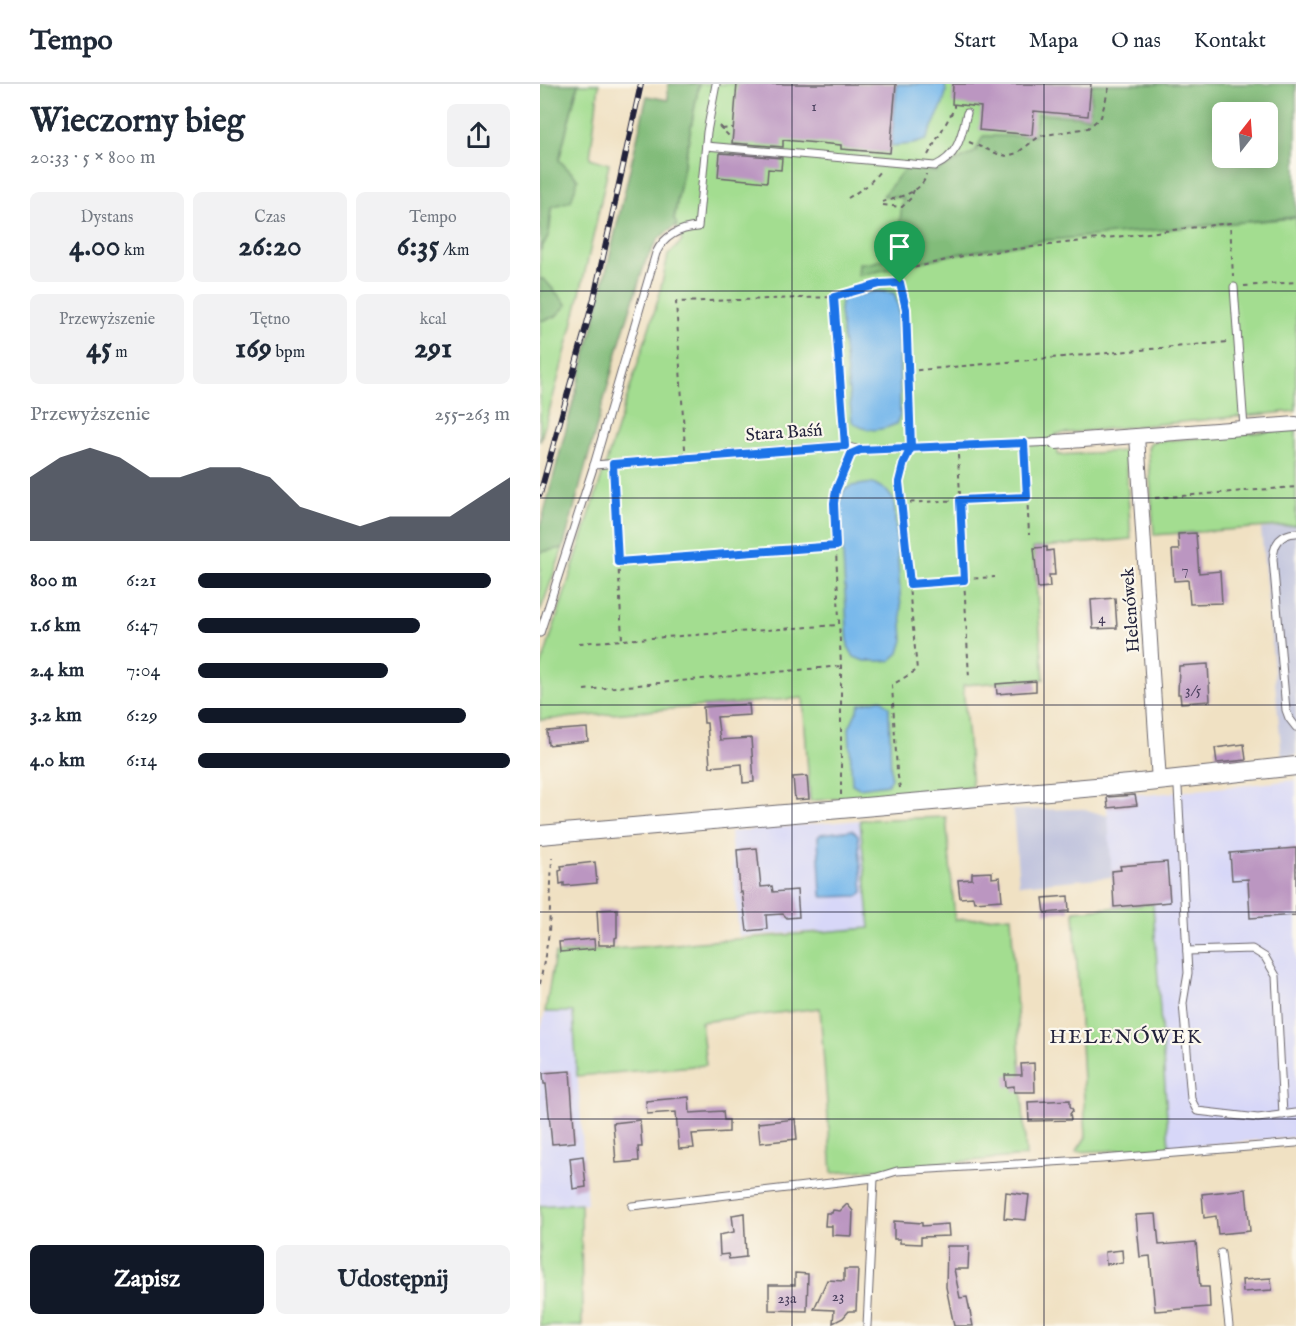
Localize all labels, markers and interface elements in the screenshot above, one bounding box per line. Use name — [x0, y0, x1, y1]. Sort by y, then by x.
text: Tempo — [30, 24, 113, 59]
text: Start — [954, 28, 996, 55]
text: Mapa — [1029, 28, 1078, 55]
text: O nas — [1111, 28, 1161, 55]
text: Kontakt — [1194, 28, 1266, 55]
house number: 1 — [811, 97, 817, 116]
text: Wieczorny bieg — [30, 101, 245, 143]
north arrow — [1212, 102, 1278, 168]
map controls — [1212, 102, 1278, 168]
button: share — [447, 104, 510, 167]
text: 20:33 · 5 × 800 m — [30, 145, 155, 170]
text: Dystans — [81, 208, 133, 228]
text: Czas — [254, 208, 286, 228]
text: Tempo — [409, 208, 457, 228]
pin — [874, 221, 925, 283]
text: 4.00 — [69, 228, 120, 266]
text: 26:20 — [238, 228, 302, 266]
text: 6:35 — [397, 228, 439, 266]
icon: arrive — [883, 230, 916, 263]
text: km — [120, 241, 145, 261]
text: /km — [439, 241, 469, 261]
text: Przewyższenie — [59, 310, 155, 330]
text: Tętno — [250, 310, 290, 330]
text: kcal — [420, 310, 446, 330]
text: 45 — [86, 330, 112, 368]
text: 169 — [235, 330, 272, 368]
text: 291 — [414, 330, 452, 368]
text: m — [112, 343, 128, 363]
text: bpm — [272, 343, 305, 363]
text: Przewyższenie — [30, 402, 150, 427]
text: 255–263 m — [434, 402, 510, 427]
street label: Stara Baśń — [745, 419, 824, 448]
house number: 7 — [1181, 560, 1189, 579]
street label: Helenówek — [1117, 566, 1146, 653]
text: 800 m — [30, 568, 77, 593]
text: 6:21 — [126, 568, 157, 593]
house number: 4 — [1098, 609, 1106, 628]
text: 1.6 km — [30, 613, 81, 638]
text: 6:47 — [126, 613, 158, 638]
text: 2.4 km — [30, 658, 84, 683]
text: 7:04 — [126, 658, 160, 683]
house number: 3/5 — [1185, 681, 1202, 700]
text: 3.2 km — [30, 703, 82, 728]
text: 6:29 — [126, 703, 158, 728]
text: 4.0 km — [30, 748, 85, 773]
text: 6:14 — [126, 748, 157, 773]
district label: HELENÓWEK — [1049, 1025, 1203, 1050]
button: Zapisz — [30, 1245, 264, 1314]
button: Udostępnij — [276, 1245, 510, 1314]
house number: 23 — [832, 1287, 844, 1306]
house number: 23a — [777, 1289, 797, 1308]

